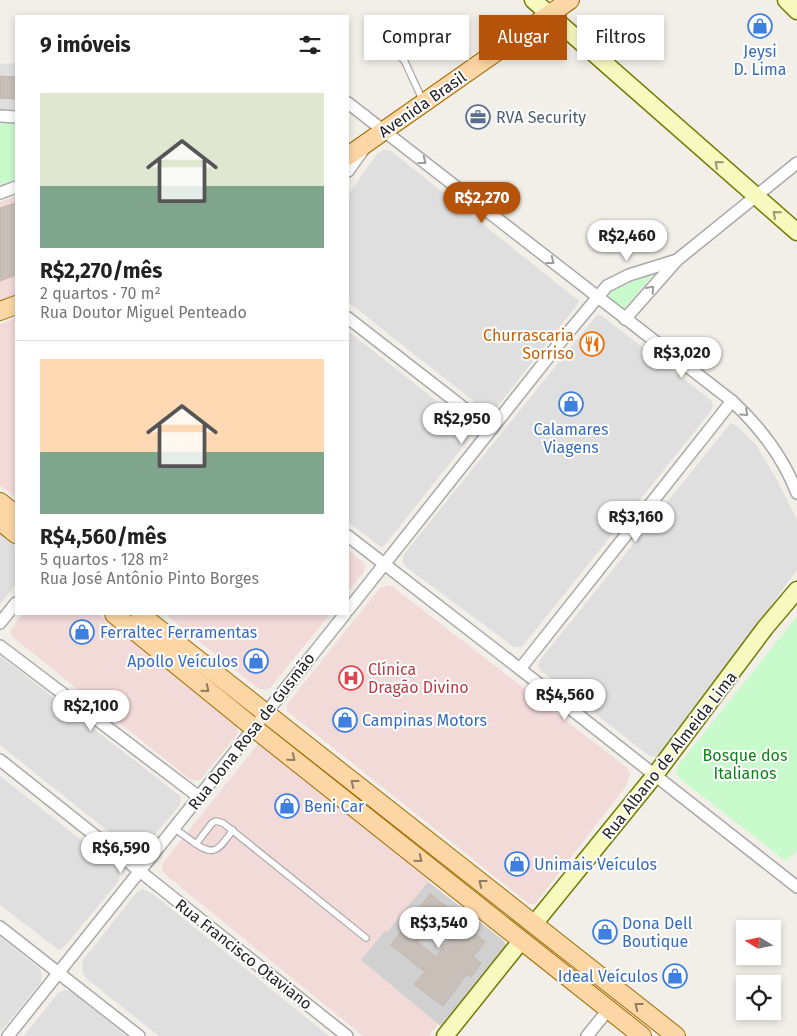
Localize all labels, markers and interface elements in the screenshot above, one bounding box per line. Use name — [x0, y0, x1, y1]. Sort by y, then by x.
shop icon: Jeysi D. Lima — [747, 13, 773, 39]
chip: Comprar — [364, 15, 469, 60]
chip: Alugar — [479, 15, 567, 60]
chip: Filtros — [577, 15, 664, 60]
icon: filters — [296, 31, 324, 59]
text: 9 imóveis — [40, 32, 131, 58]
place label: Jeysi D. Lima — [734, 42, 786, 79]
street label: Avenida Brasil — [375, 67, 470, 142]
office icon: RVA Security — [465, 104, 491, 130]
place label: RVA Security — [496, 108, 586, 127]
icon: home — [137, 126, 227, 216]
one-way arrow — [417, 156, 426, 165]
one-way arrow — [715, 160, 724, 169]
pin: R$2,270 — [436, 182, 528, 224]
text: R$2,270 — [454, 188, 510, 207]
one-way arrow — [773, 211, 782, 220]
pin: R$2,460 — [581, 220, 673, 262]
text: R$2,460 — [598, 226, 656, 245]
one-way arrow — [545, 255, 555, 264]
text: R$2,270/mês — [40, 258, 162, 284]
text: 2 quartos · 70 m² — [40, 284, 161, 303]
one-way arrow — [645, 286, 654, 295]
text: Rua Doutor Miguel Penteado — [40, 303, 247, 322]
place label: Churrascaria Sorriso — [483, 326, 574, 363]
restaurant icon: Churrascaria Sorriso — [579, 331, 605, 357]
pin: R$3,020 — [636, 336, 728, 379]
text: R$3,020 — [653, 343, 711, 362]
icon: home — [137, 391, 227, 481]
shop icon: Calamares Viagens — [558, 391, 584, 417]
pin: R$2,950 — [416, 402, 508, 445]
one-way arrow — [740, 408, 749, 417]
text: R$2,950 — [433, 409, 491, 428]
place label: Calamares Viagens — [534, 420, 608, 457]
pin: R$3,160 — [590, 500, 682, 543]
text: R$3,160 — [609, 507, 663, 526]
text: R$4,560/mês — [40, 524, 167, 550]
text: 5 quartos · 128 m² — [40, 550, 169, 569]
text: Rua José Antônio Pinto Borges — [40, 569, 259, 588]
shop icon: Ferraltec Ferramentas — [69, 619, 95, 645]
place label: Ferraltec Ferramentas — [100, 623, 257, 642]
shop icon: Apollo Veículos — [243, 648, 269, 674]
street label: Rua Dona Rosa de Gusmão — [184, 649, 319, 814]
place label: Apollo Veículos — [127, 652, 238, 671]
place label: Clínica Dragão Divino — [368, 660, 469, 697]
hospital icon: Clínica Dragão Divino — [338, 665, 364, 691]
street label: Rua Albano de Almeida Lima — [598, 668, 741, 843]
pin: R$4,560 — [519, 678, 611, 721]
one-way arrow — [200, 683, 209, 691]
text: R$4,560 — [536, 685, 594, 704]
pin: R$2,100 — [45, 690, 137, 732]
text: R$2,100 — [63, 696, 119, 715]
shop icon: Campinas Motors — [332, 707, 358, 733]
place label: Campinas Motors — [362, 711, 487, 730]
park label: Bosque dos Italianos — [703, 746, 787, 783]
one-way arrow — [286, 753, 295, 762]
one-way arrow — [351, 780, 360, 788]
shop icon: Beni Car — [274, 793, 300, 819]
place label: Beni Car — [304, 797, 365, 816]
pin: R$6,590 — [75, 832, 167, 874]
text: R$6,590 — [92, 838, 150, 857]
shop icon: Unimais Veículos — [504, 851, 530, 877]
one-way arrow — [413, 854, 422, 862]
place label: Unimais Veículos — [534, 855, 657, 874]
one-way arrow — [478, 880, 488, 889]
street label: Rua Francisco Otaviano — [171, 895, 316, 1014]
pin: R$3,540 — [393, 906, 485, 949]
text: R$3,540 — [410, 913, 468, 932]
place label: Dona Dell Boutique — [622, 914, 693, 951]
shop icon: Dona Dell Boutique — [592, 919, 618, 945]
north arrow — [736, 920, 781, 965]
map controls — [736, 920, 781, 1020]
shop icon: Ideal Veículos — [662, 963, 688, 989]
place label: Ideal Veículos — [558, 967, 658, 986]
button: locate — [736, 975, 781, 1020]
one-way arrow — [634, 1002, 643, 1011]

